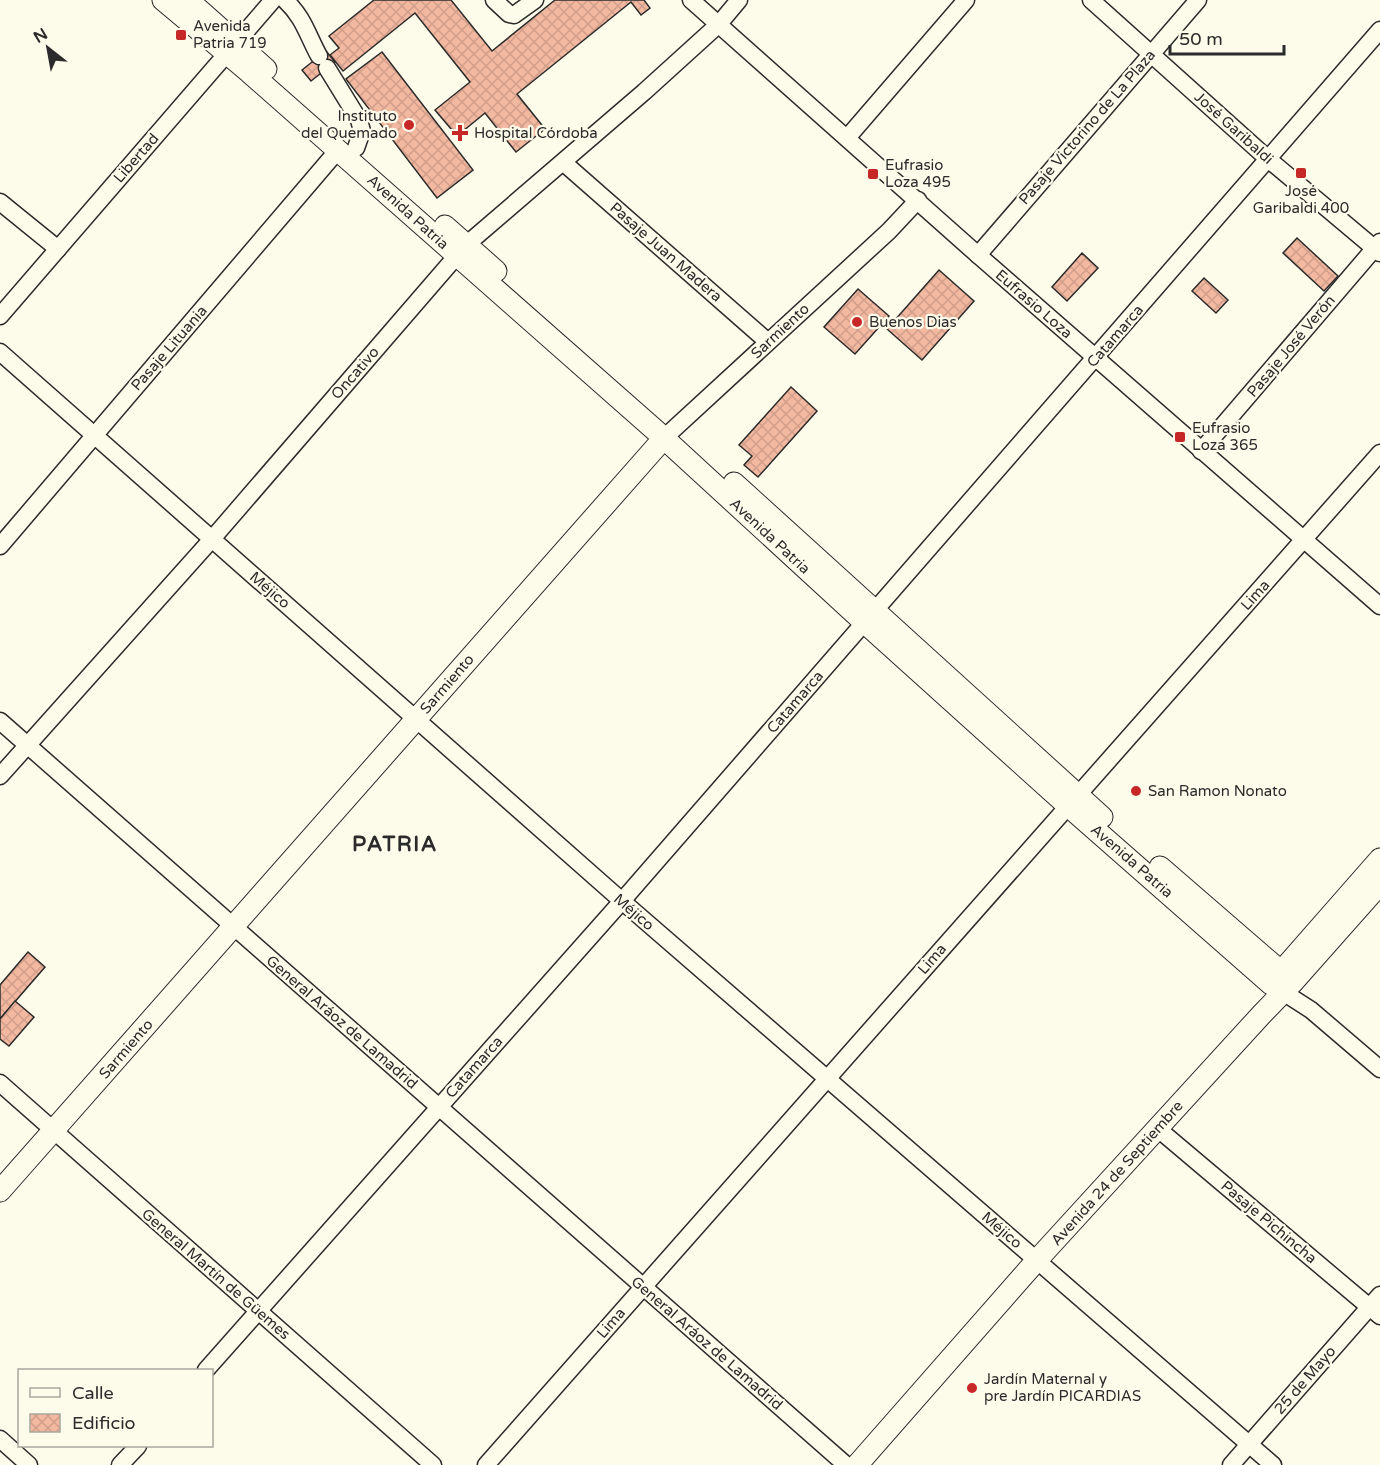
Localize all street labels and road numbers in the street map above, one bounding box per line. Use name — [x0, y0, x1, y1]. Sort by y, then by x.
street label: Pasaje Victorino de La Plaza — [1015, 46, 1159, 208]
street label: José Garibaldi — [1191, 88, 1277, 168]
street label: Libertad — [110, 130, 162, 186]
street label: Avenida Patria — [364, 171, 452, 253]
street label: Pasaje Juan Madera — [606, 198, 726, 306]
street label: Eufrasio Loza — [992, 266, 1076, 342]
street label: Pasaje José Verón — [1243, 291, 1339, 401]
street label: Sarmiento — [747, 299, 813, 363]
street label: Catamarca — [1083, 301, 1147, 371]
street label: Pasaje Lituania — [127, 302, 211, 394]
street label: Oncativo — [327, 343, 383, 403]
street label: Avenida Patria — [726, 494, 814, 578]
street label: Méjico — [246, 568, 294, 612]
street label: Lima — [1237, 576, 1273, 614]
street label: Sarmiento — [416, 651, 478, 717]
street label: Catamarca — [763, 667, 827, 737]
street label: Avenida Patria — [1087, 820, 1177, 902]
street label: Méjico — [610, 890, 658, 934]
street label: Lima — [914, 940, 950, 978]
street label: General Aráoz de Lamadrid — [263, 951, 421, 1093]
street label: Sarmiento — [95, 1016, 157, 1082]
street label: Catamarca — [442, 1032, 506, 1102]
street label: Avenida 24 de Septiembre — [1047, 1097, 1187, 1249]
street label: Pasaje Pichincha — [1218, 1177, 1320, 1267]
street label: General Martín de Güemes — [138, 1205, 294, 1343]
street label: Méjico — [978, 1208, 1026, 1252]
street label: General Aráoz de Lamadrid — [628, 1272, 786, 1414]
street label: Lima — [593, 1304, 629, 1342]
street label: 25 de Mayo — [1271, 1342, 1339, 1418]

